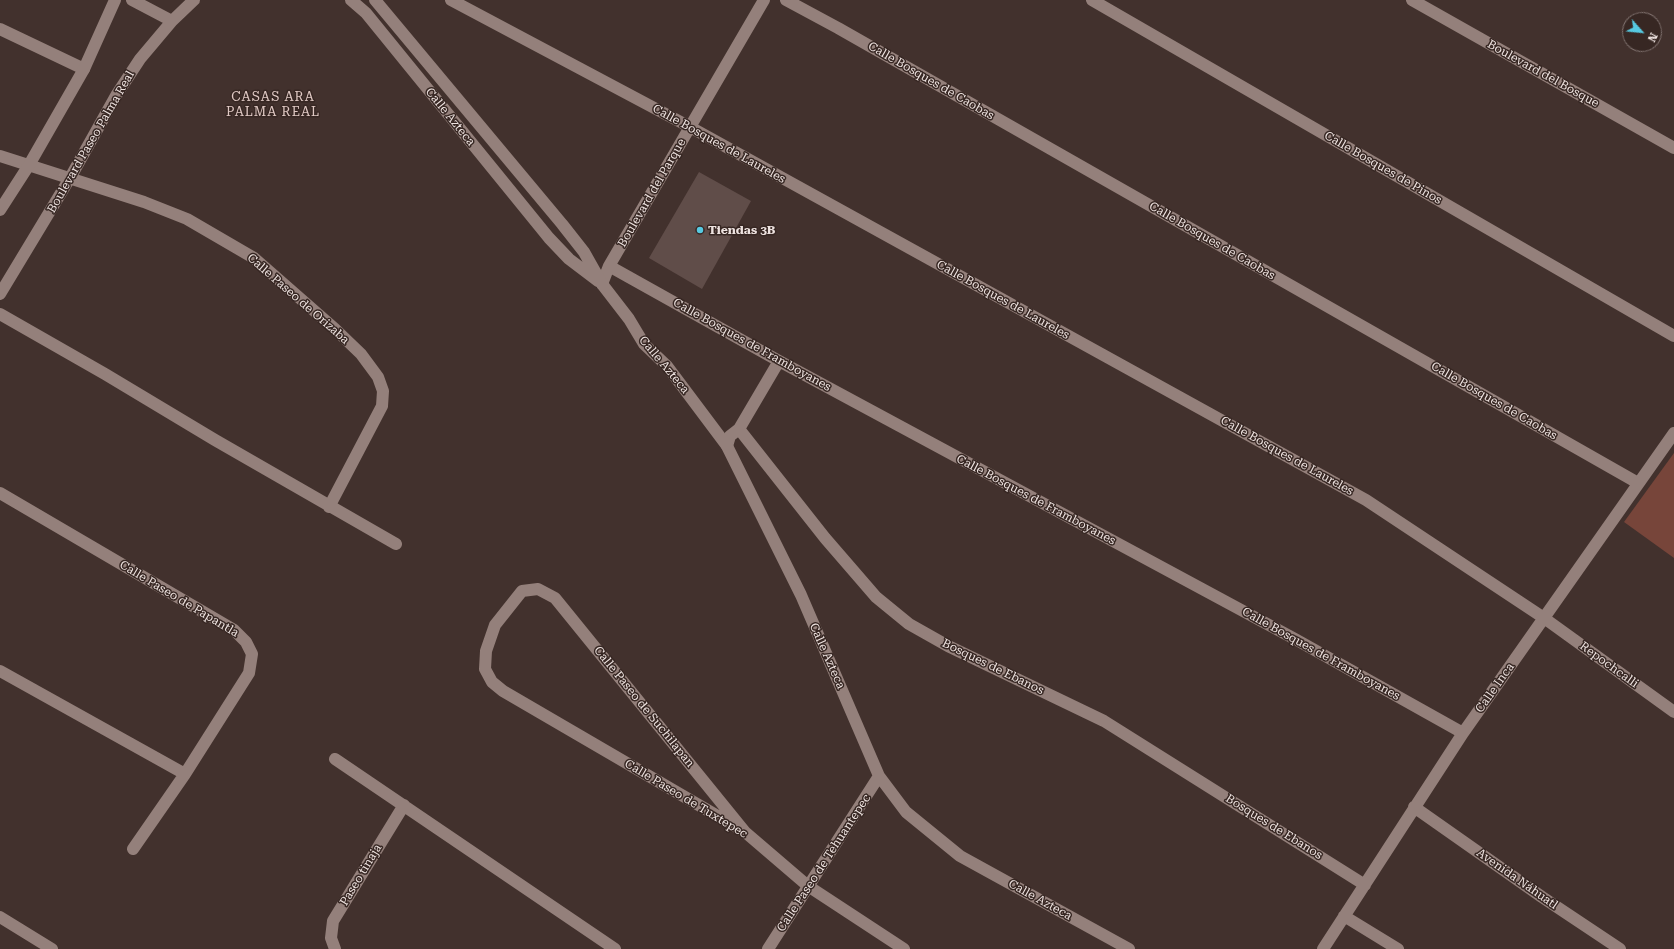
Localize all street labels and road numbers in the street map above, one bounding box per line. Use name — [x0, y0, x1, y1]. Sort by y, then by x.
street label: Boulevard del Bosque — [1485, 37, 1601, 111]
street label: Calle Bosques de Caobas — [865, 39, 997, 123]
street label: Boulevard Paseo Palma Real — [44, 68, 138, 216]
street label: Calle Azteca — [422, 85, 478, 149]
street label: Calle Bosques de Laureles — [650, 101, 788, 187]
street label: Calle Bosques de Pinos — [1322, 128, 1444, 208]
street label: Boulevard del Parque — [615, 136, 689, 250]
street label: Calle Bosques de Caobas — [1146, 199, 1278, 283]
street label: Calle Paseo de Orizaba — [244, 251, 352, 347]
street label: Calle Bosques de Laureles — [934, 257, 1072, 343]
street label: Calle Bosques de Framboyanes — [670, 295, 834, 395]
street label: Calle Azteca — [636, 333, 692, 397]
street label: Calle Bosques de Caobas — [1428, 359, 1560, 443]
street label: Calle Bosques de Laureles — [1218, 413, 1356, 499]
street label: Calle Bosques de Framboyanes — [954, 452, 1118, 548]
street label: Calle Paseo de Papantla — [117, 558, 241, 640]
street label: Calle Bosques de Framboyanes — [1239, 604, 1403, 704]
street label: Calle Azteca — [806, 621, 848, 691]
street label: Bosques de Ebanos — [940, 636, 1046, 698]
street label: Repochcalli — [1577, 639, 1641, 691]
street label: Calle Paseo de Suchilapan — [591, 644, 697, 770]
street label: Calle Inca — [1473, 660, 1517, 716]
street label: Calle Paseo de Tuxtepec — [622, 757, 750, 841]
street label: Calle Paseo de Tehuantepec — [774, 791, 874, 935]
street label: Bosques de Ebanos — [1223, 791, 1325, 863]
street label: Paseo tinaja — [337, 842, 385, 908]
street label: Avenida Náhuatl — [1474, 846, 1560, 912]
street label: Calle Azteca — [1006, 877, 1074, 923]

